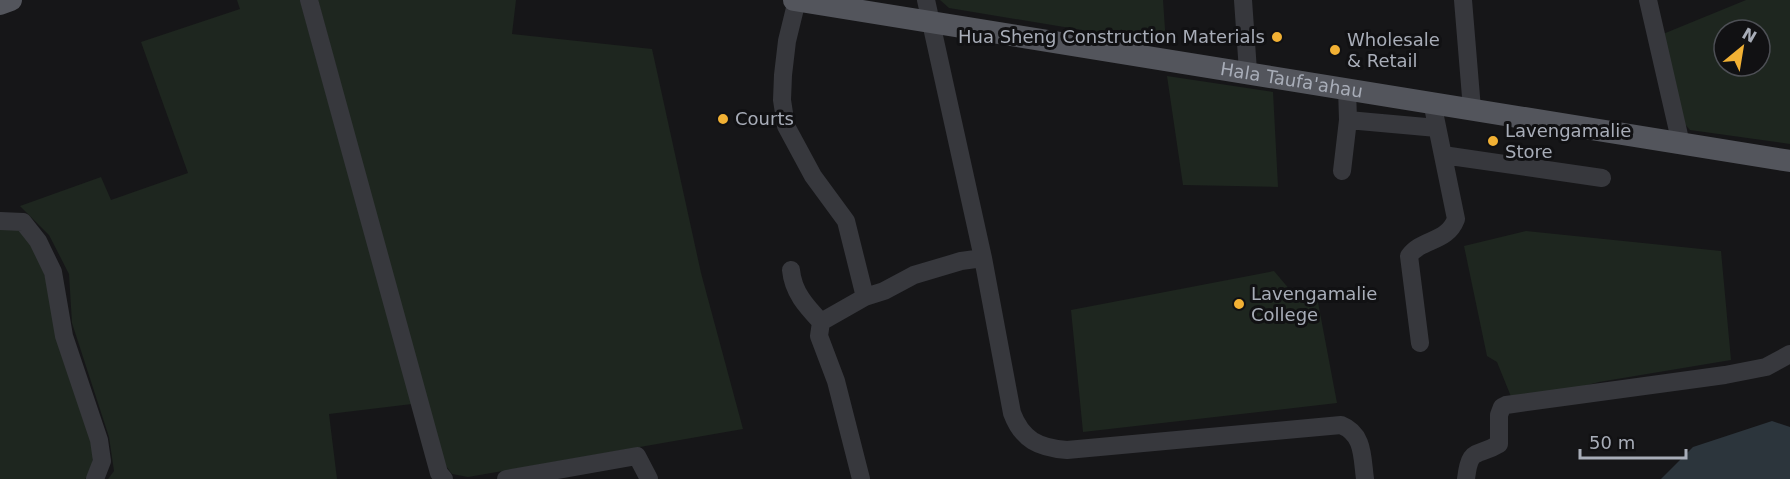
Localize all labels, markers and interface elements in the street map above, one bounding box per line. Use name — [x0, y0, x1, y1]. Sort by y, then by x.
north arrow — [1712, 18, 1772, 78]
text: N — [1739, 24, 1760, 47]
place label: Hua Sheng Construction Materials — [958, 26, 1265, 47]
place label: Wholesale & Retail — [1347, 29, 1440, 71]
marker: Hua Sheng Construction Materials — [1270, 30, 1284, 44]
marker: Wholesale & Retail — [1328, 43, 1342, 57]
street label: Hala Taufa'ahau — [1219, 58, 1364, 102]
place label: Courts — [735, 108, 794, 129]
marker: Courts — [716, 112, 730, 126]
place label: Lavengamalie Store — [1505, 120, 1631, 162]
marker: Lavengamalie Store — [1486, 134, 1500, 148]
place label: Lavengamalie College — [1251, 283, 1377, 325]
marker: Lavengamalie College — [1232, 297, 1246, 311]
scale bar — [1580, 422, 1686, 460]
text: 50 m — [1589, 432, 1635, 453]

